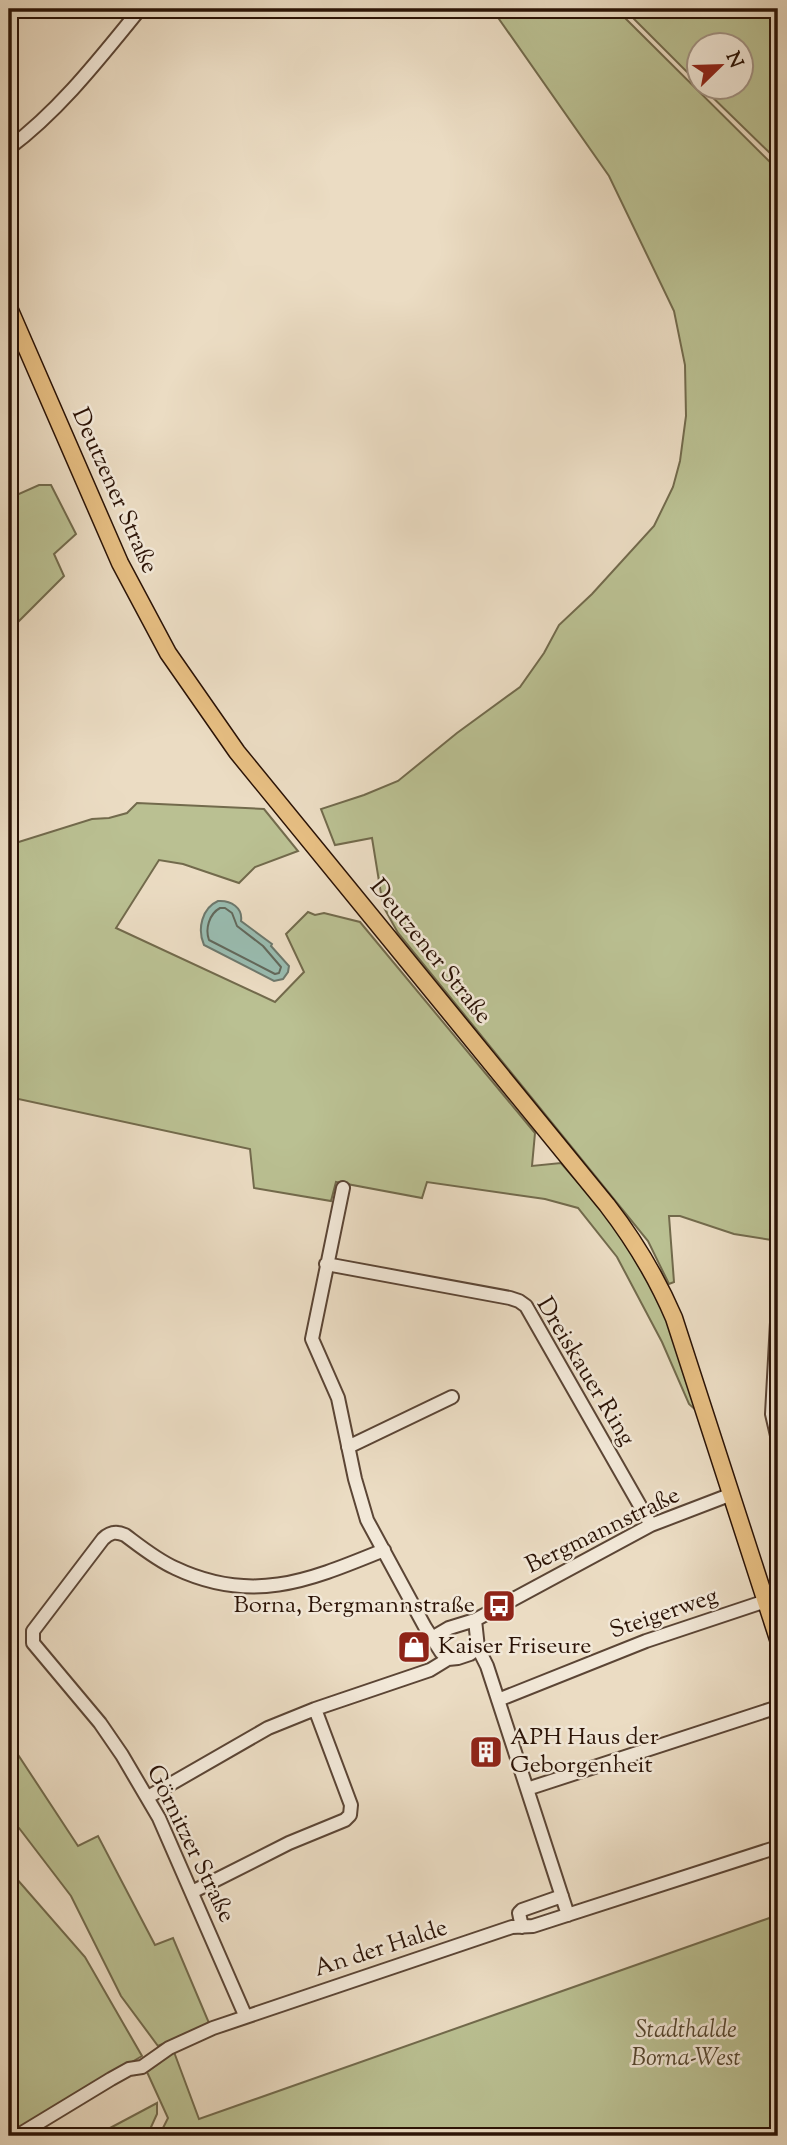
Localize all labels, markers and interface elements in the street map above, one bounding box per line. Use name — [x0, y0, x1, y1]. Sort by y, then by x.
north arrow — [686, 32, 756, 102]
text: N — [718, 48, 749, 73]
street label: Deutzener Straße — [62, 403, 166, 579]
street label: Deutzener Straße — [361, 872, 499, 1032]
street label: Dreiskauer Ring — [527, 1291, 643, 1453]
street label: Bergmannstraße — [520, 1479, 686, 1583]
street label: Steigerweg — [605, 1580, 723, 1648]
bus stop icon: Borna, Bergmannstraße — [480, 1587, 518, 1625]
place label: Borna, Bergmannstraße — [234, 1589, 475, 1623]
shop icon: Kaiser Friseure — [395, 1628, 433, 1666]
place label: Kaiser Friseure — [438, 1630, 591, 1664]
place label: APH Haus der Geborgenheit — [510, 1721, 659, 1783]
building icon: APH Haus der Geborgenheit — [467, 1733, 505, 1771]
street label: Görnitzer Straße — [137, 1759, 243, 1929]
street label: An der Halde — [310, 1911, 452, 1987]
park label: Stadthalde Borna-West — [631, 2014, 741, 2076]

